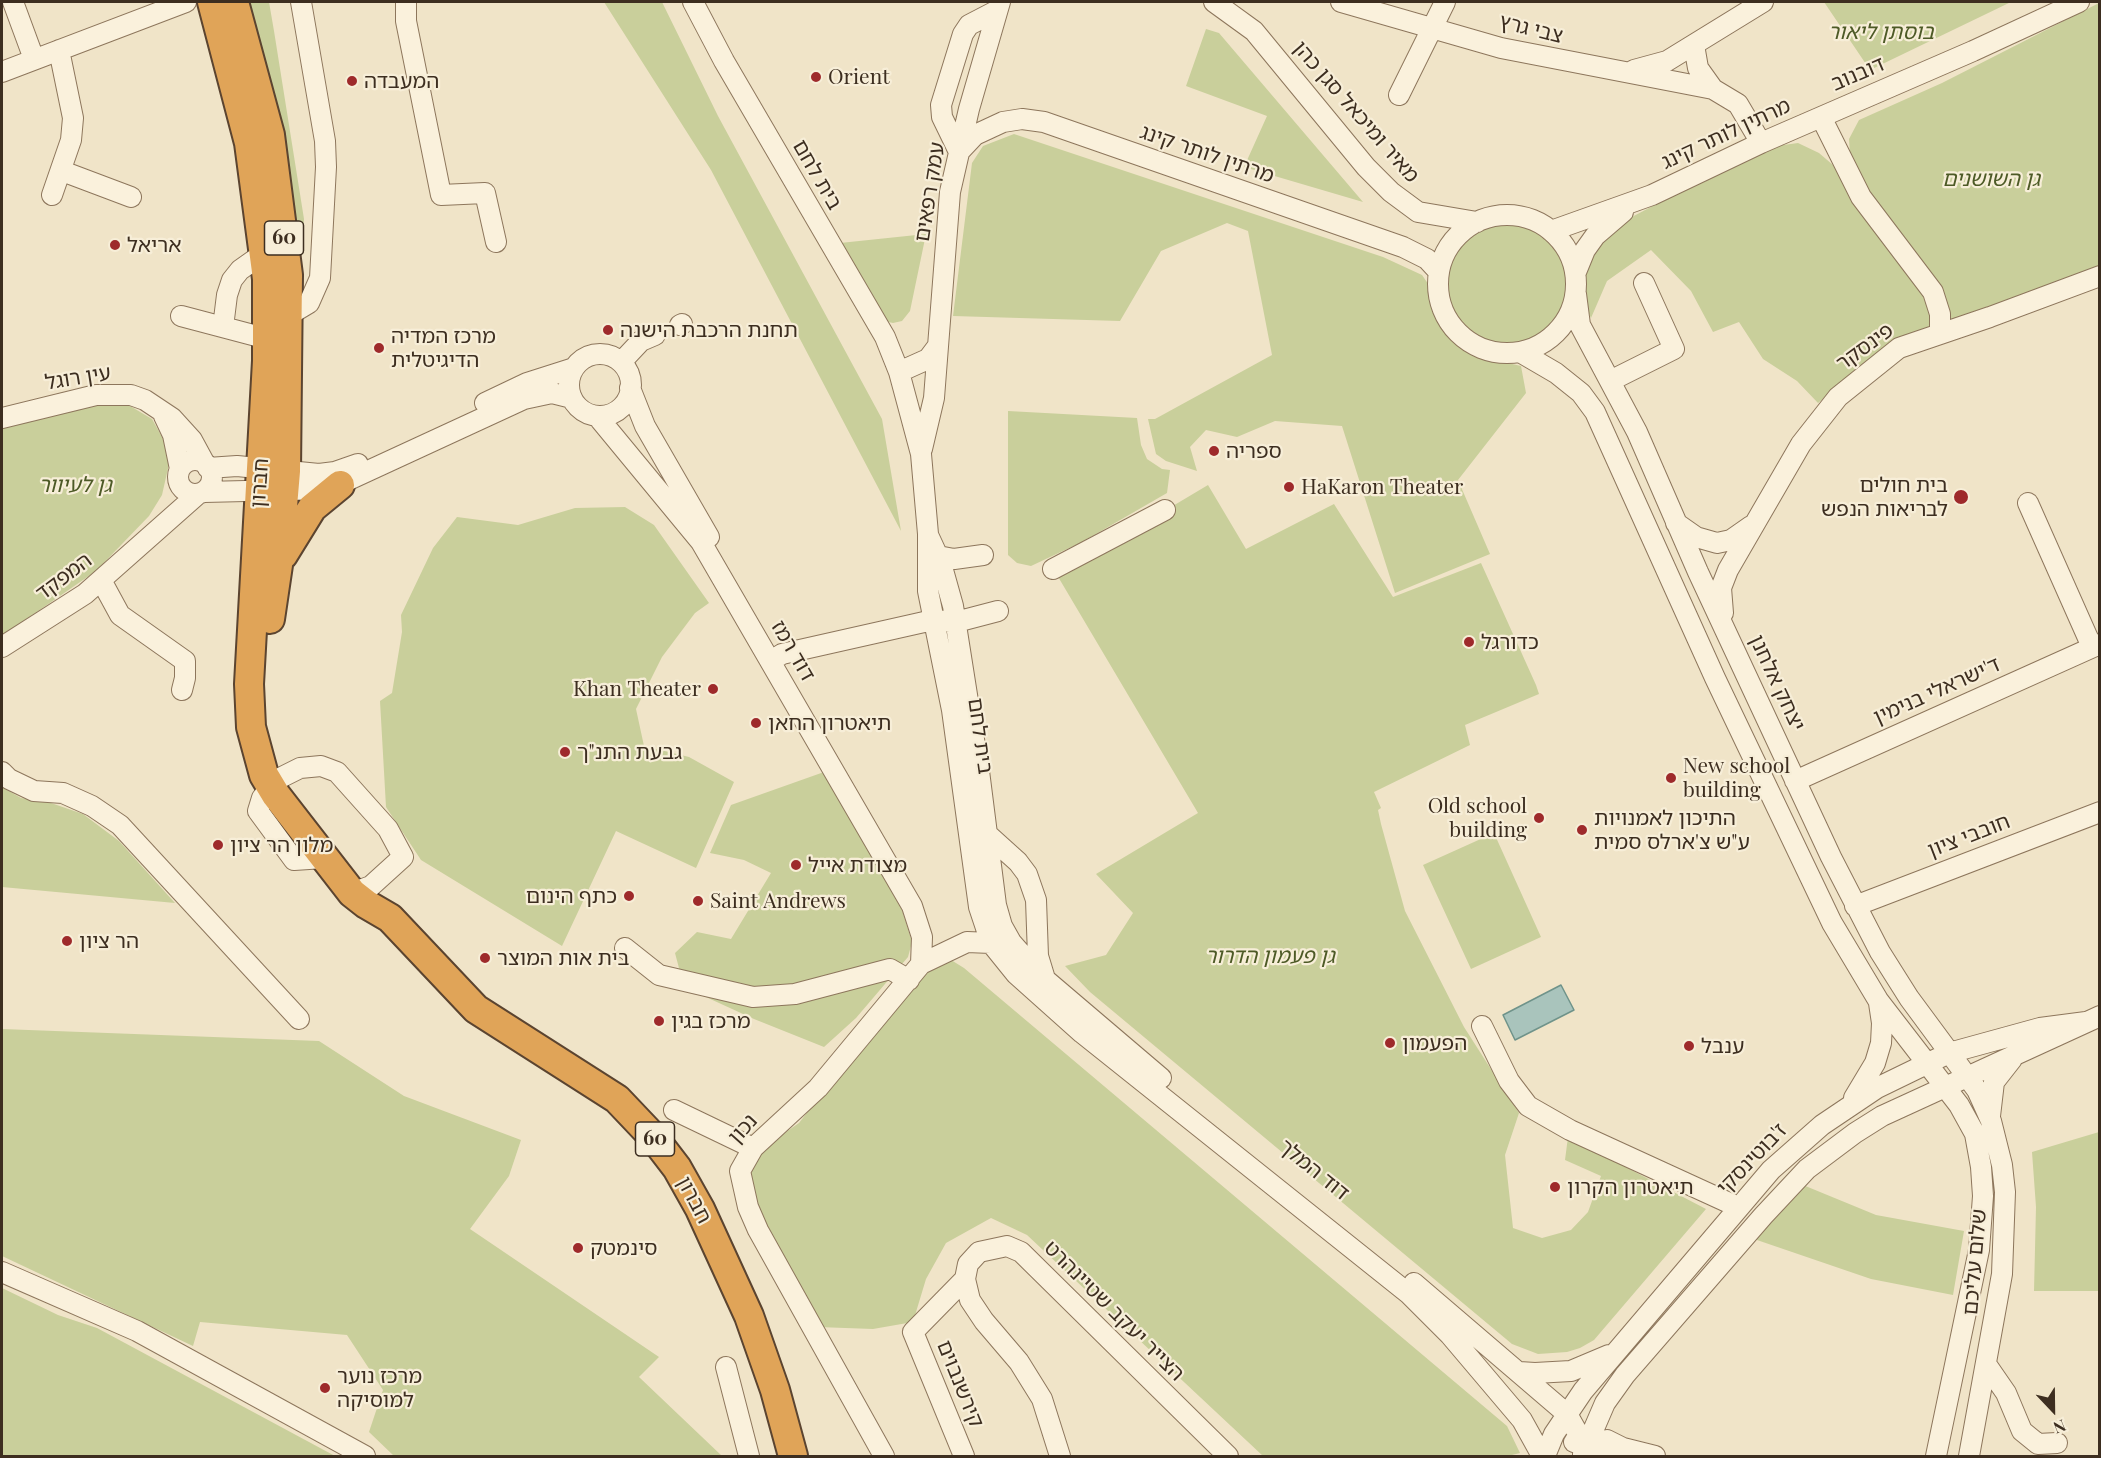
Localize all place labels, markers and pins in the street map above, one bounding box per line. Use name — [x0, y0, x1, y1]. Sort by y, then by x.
place label: Orient — [828, 64, 890, 90]
place label: המעבדה — [364, 68, 439, 94]
marker: Orient — [809, 70, 823, 84]
marker: המעבדה — [345, 74, 359, 88]
place label: אריאל — [127, 232, 182, 258]
marker: אריאל — [108, 238, 122, 252]
place label: תחנת הרכבת הישנה — [620, 317, 798, 343]
place label: מרכז המדיה הדיגיטלית — [391, 323, 496, 373]
marker: תחנת הרכבת הישנה — [601, 323, 615, 337]
marker: מרכז המדיה הדיגיטלית — [372, 341, 386, 355]
place label: ספריה — [1226, 438, 1282, 464]
marker: ספריה — [1207, 444, 1221, 458]
place label: בית חולים לבריאות הנפש — [1821, 472, 1948, 522]
place label: HaKaron Theater — [1301, 474, 1463, 500]
marker: HaKaron Theater — [1282, 480, 1296, 494]
marker: בית חולים לבריאות הנפש — [1952, 488, 1970, 506]
place label: כדורגל — [1481, 629, 1539, 655]
marker: כדורגל — [1462, 635, 1476, 649]
place label: Khan Theater — [573, 676, 701, 702]
marker: Khan Theater — [706, 682, 720, 696]
place label: תיאטרון החאן — [768, 710, 891, 736]
marker: תיאטרון החאן — [749, 716, 763, 730]
place label: גבעת התנ"ך — [577, 739, 682, 765]
marker: גבעת התנ"ך — [558, 745, 572, 759]
place label: New school building — [1683, 753, 1790, 803]
marker: New school building — [1664, 771, 1678, 785]
place label: Old school building — [1428, 793, 1527, 843]
place label: התיכון לאמנויות ע"ש צ'ארלס סמית — [1594, 805, 1750, 855]
marker: Old school building — [1532, 811, 1546, 825]
marker: התיכון לאמנויות ע"ש צ'ארלס סמית — [1575, 823, 1589, 837]
place label: מלון הר ציון — [230, 832, 333, 858]
marker: מלון הר ציון — [211, 838, 225, 852]
place label: מצודת אייל — [808, 852, 907, 878]
marker: מצודת אייל — [789, 858, 803, 872]
place label: כתף הינום — [526, 883, 617, 909]
place label: Saint Andrews — [710, 888, 846, 914]
marker: כתף הינום — [622, 889, 636, 903]
marker: Saint Andrews — [691, 894, 705, 908]
place label: הר ציון — [79, 928, 139, 954]
marker: הר ציון — [60, 934, 74, 948]
place label: בית אות המוצר — [497, 945, 630, 971]
marker: בית אות המוצר — [478, 951, 492, 965]
place label: מרכז בגין — [671, 1008, 751, 1034]
marker: מרכז בגין — [652, 1014, 666, 1028]
place label: הפעמון — [1402, 1030, 1467, 1056]
place label: ענבל — [1701, 1033, 1744, 1059]
marker: הפעמון — [1383, 1036, 1397, 1050]
marker: ענבל — [1682, 1039, 1696, 1053]
place label: תיאטרון הקרון — [1567, 1174, 1694, 1200]
marker: תיאטרון הקרון — [1548, 1180, 1562, 1194]
place label: סינמטק — [590, 1235, 658, 1261]
marker: סינמטק — [571, 1241, 585, 1255]
place label: מרכז נוער למוסיקה — [337, 1363, 422, 1413]
marker: מרכז נוער למוסיקה — [318, 1381, 332, 1395]

